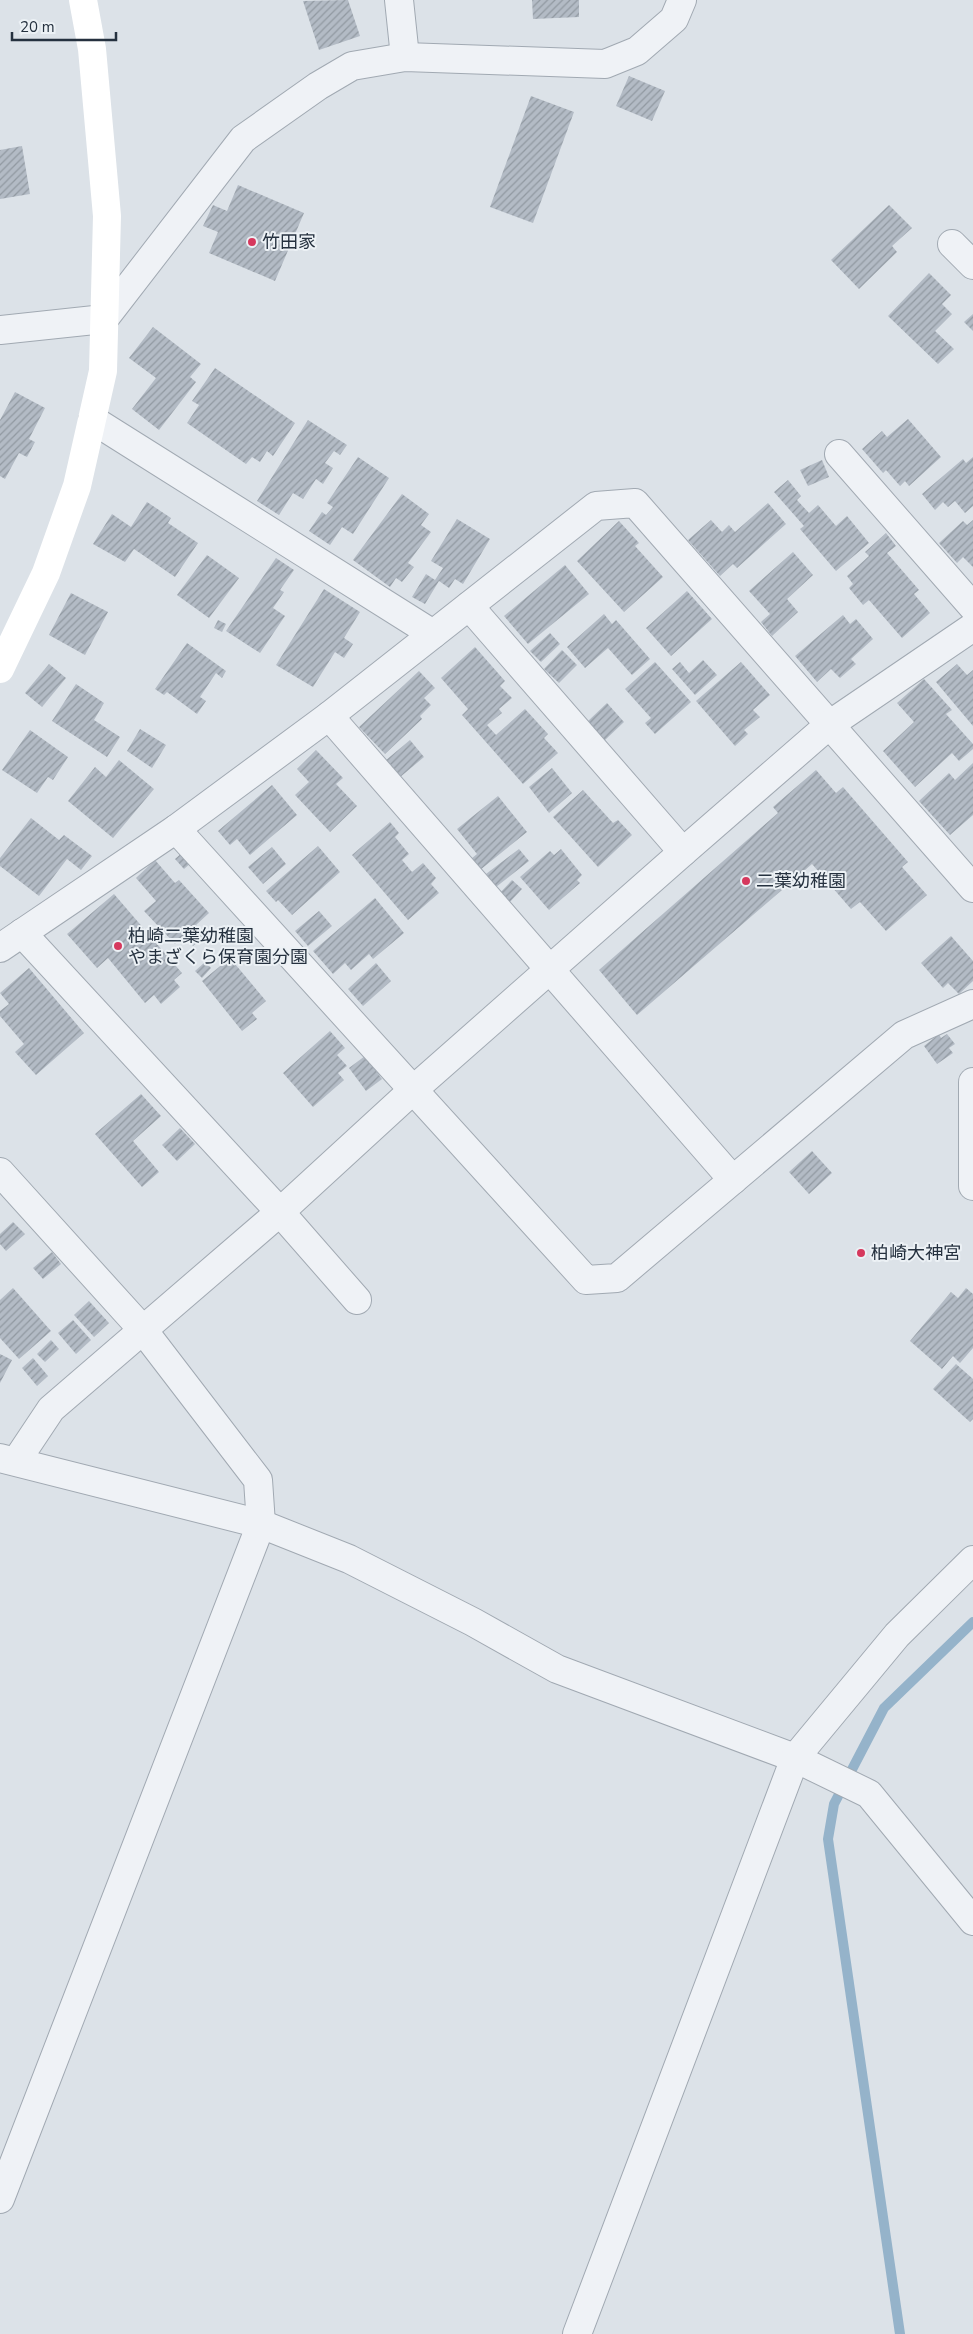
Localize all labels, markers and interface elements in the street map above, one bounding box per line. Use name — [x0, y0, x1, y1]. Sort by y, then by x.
scale bar — [12, 10, 116, 42]
text: 20 m — [20, 17, 55, 37]
place label: 竹田家 — [262, 230, 316, 254]
marker: 竹田家 — [246, 236, 258, 248]
place label: 二葉幼稚園 — [756, 869, 846, 893]
marker: 二葉幼稚園 — [740, 875, 752, 887]
place label: 柏崎二葉幼稚園 やまざくら保育園分園 — [128, 924, 308, 969]
marker: 柏崎二葉幼稚園 やまざくら保育園分園 — [112, 940, 124, 952]
place label: 柏崎大神宮 — [871, 1241, 961, 1265]
marker: 柏崎大神宮 — [855, 1247, 867, 1259]

